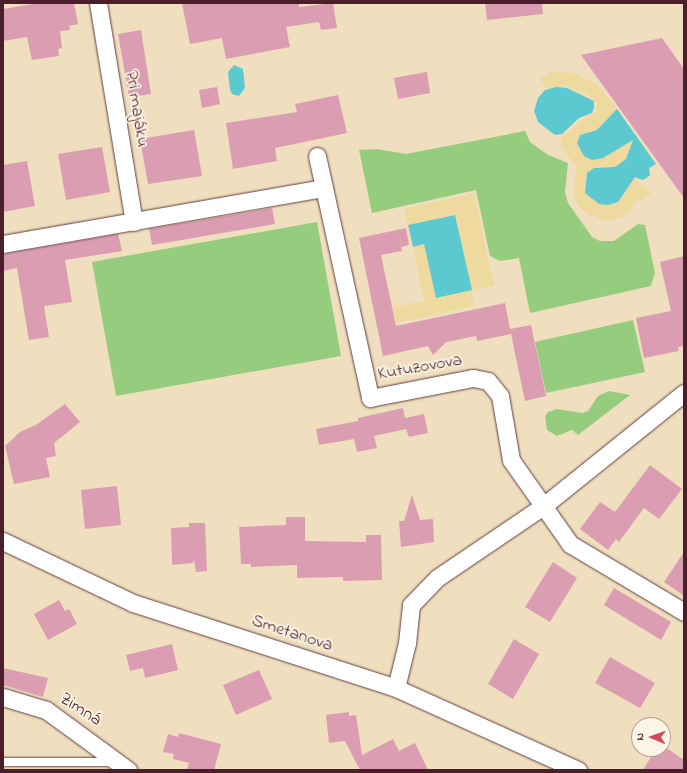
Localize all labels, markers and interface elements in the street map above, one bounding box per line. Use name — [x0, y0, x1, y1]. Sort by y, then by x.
street label: Pri majáku — [119, 69, 153, 149]
street label: Kutuzovova — [376, 350, 464, 386]
street label: Smetanova — [249, 611, 335, 657]
street label: Zimná — [55, 689, 105, 731]
north arrow — [631, 717, 671, 757]
text: N — [632, 733, 648, 741]

